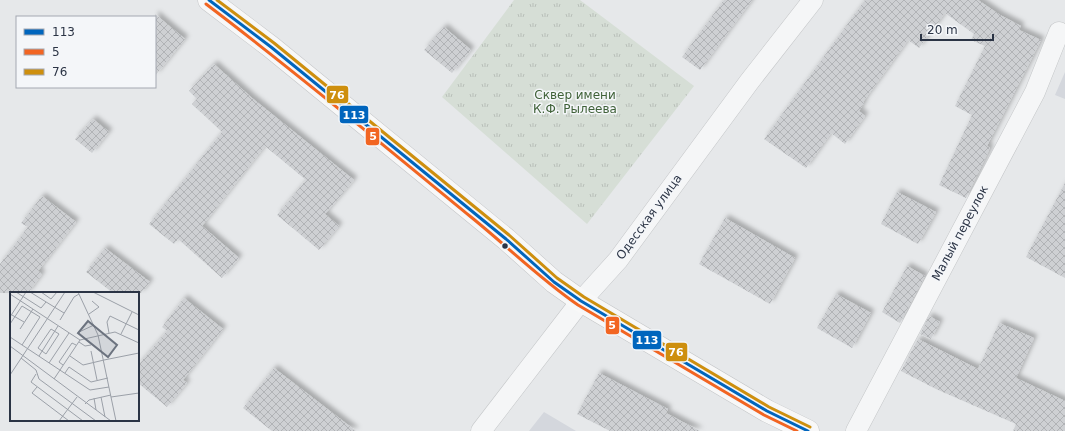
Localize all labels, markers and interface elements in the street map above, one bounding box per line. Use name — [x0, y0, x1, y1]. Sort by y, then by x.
legend — [16, 16, 156, 88]
scale bar — [921, 16, 993, 42]
text: 20 m — [927, 23, 958, 37]
text: 113 — [52, 25, 75, 39]
text: 5 — [52, 45, 60, 59]
text: 76 — [52, 65, 67, 79]
line badge: 76 — [326, 85, 349, 104]
park label: Сквер имени К.Ф. Рылеева — [533, 88, 617, 116]
text: 76 — [329, 89, 345, 102]
line badge: 113 — [339, 105, 369, 124]
text: 113 — [343, 109, 365, 122]
line badge: 5 — [365, 127, 380, 146]
text: 5 — [369, 130, 377, 143]
street label: Одесская улица — [613, 172, 685, 262]
street label: Малый переулок — [929, 183, 991, 283]
unlabelled marker — [500, 241, 510, 251]
inset map — [10, 292, 139, 421]
line badge: 5 — [605, 316, 620, 335]
text: 5 — [608, 319, 616, 332]
line badge: 113 — [632, 330, 662, 350]
text: 113 — [636, 334, 658, 347]
line badge: 76 — [665, 342, 688, 362]
text: 76 — [668, 346, 684, 359]

